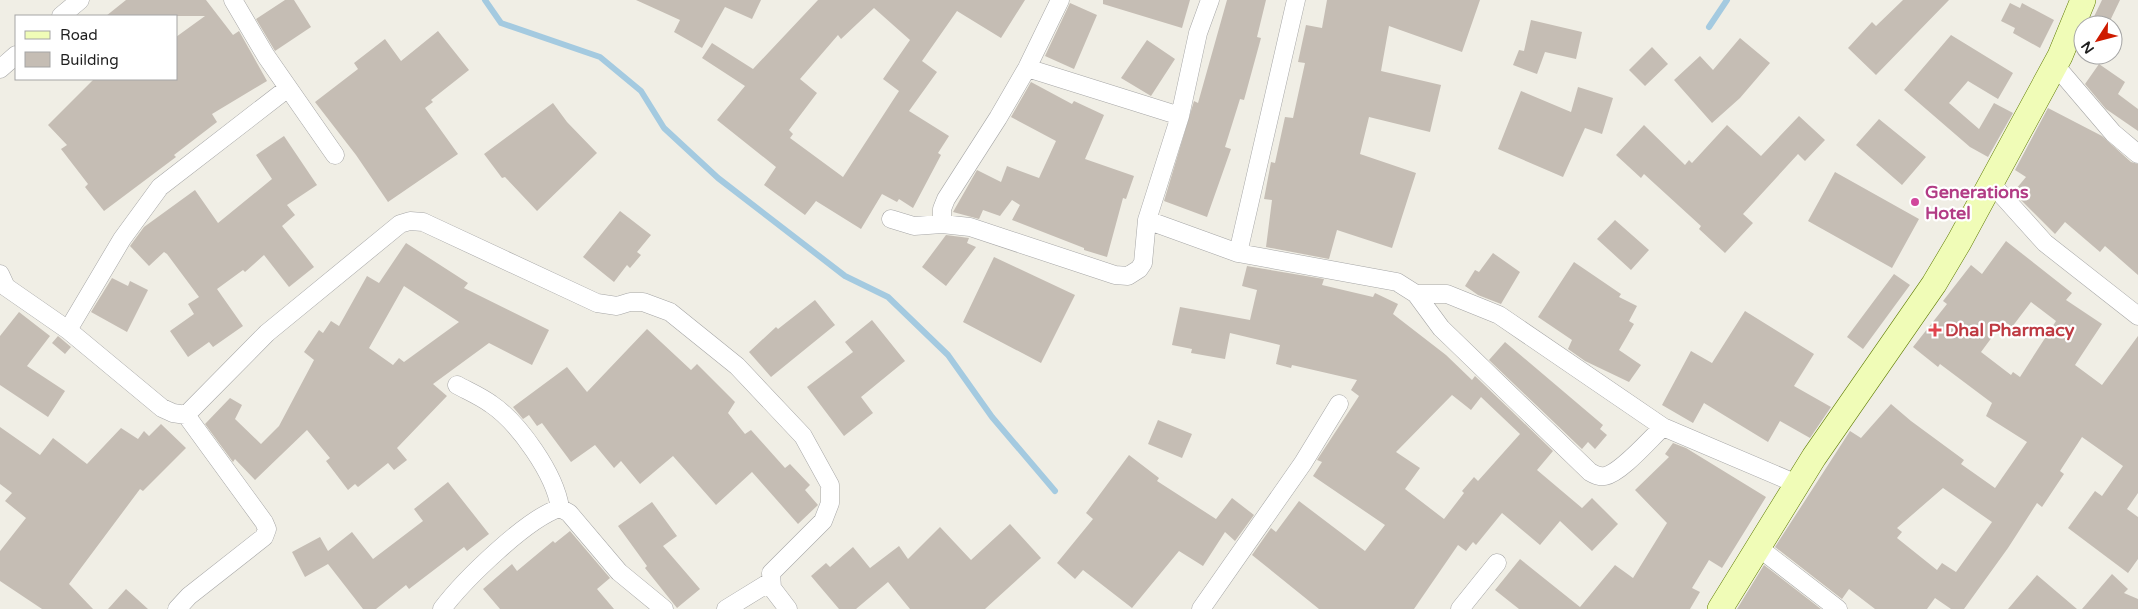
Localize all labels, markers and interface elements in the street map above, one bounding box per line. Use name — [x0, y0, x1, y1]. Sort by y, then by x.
legend — [15, 15, 178, 80]
north arrow — [2073, 15, 2123, 65]
text: Road — [60, 26, 98, 44]
text: N — [2078, 38, 2098, 57]
text: Building — [60, 51, 119, 69]
place label: Generations Hotel — [1925, 181, 2029, 224]
marker: Generations Hotel — [1909, 196, 1921, 208]
place label: Dhal Pharmacy — [1945, 319, 2075, 341]
marker: Dhal Pharmacy — [1929, 324, 1941, 336]

